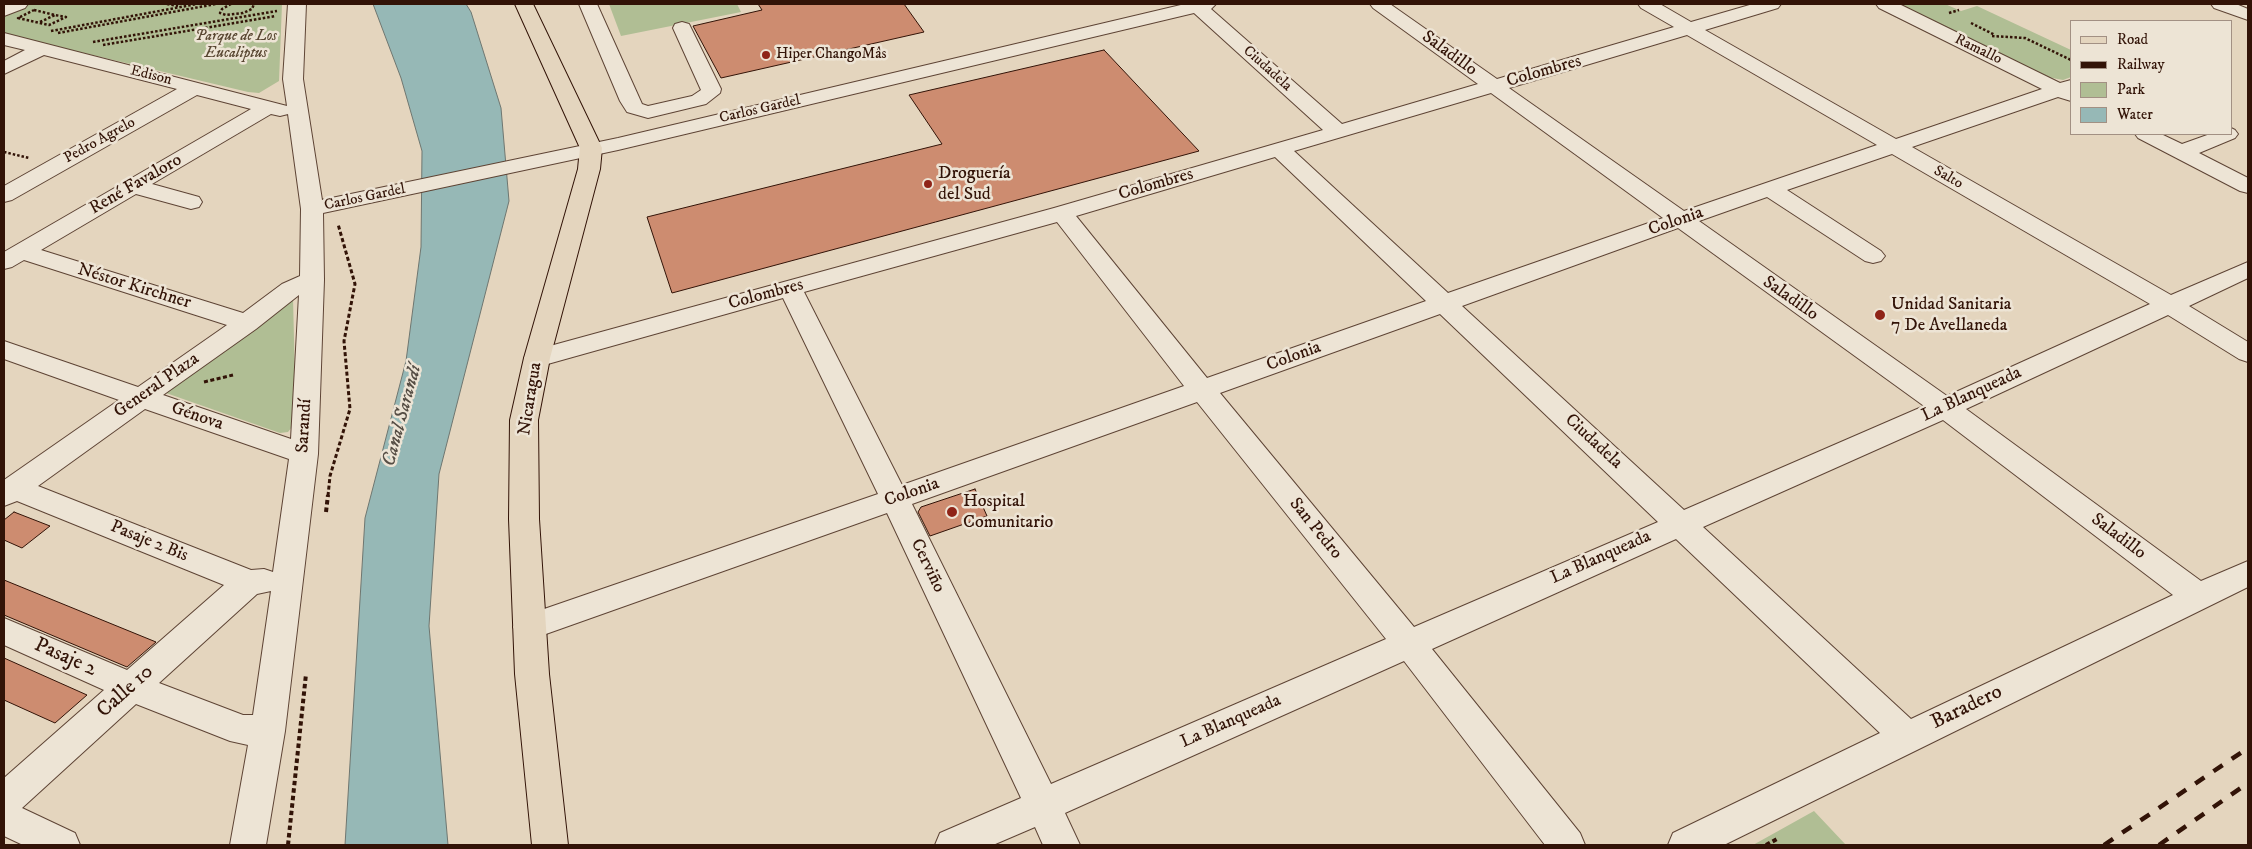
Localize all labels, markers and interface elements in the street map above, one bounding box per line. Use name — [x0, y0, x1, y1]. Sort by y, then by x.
legend — [2070, 20, 2232, 135]
street label: Saladillo — [1417, 27, 1481, 81]
park label: Parque de Los Eucaliptus — [195, 28, 277, 63]
text: Road — [2117, 30, 2148, 49]
street label: Ramallo — [1951, 31, 2005, 69]
street label: Ciudadela — [1239, 42, 1295, 96]
place label: Hiper ChangoMâs — [776, 46, 887, 64]
marker: Hiper ChangoMâs — [760, 49, 772, 61]
street label: Colombres — [1504, 51, 1584, 93]
text: Railway — [2117, 55, 2165, 74]
street label: Edison — [128, 62, 174, 90]
text: Park — [2117, 80, 2145, 99]
street label: Carlos Gardel — [718, 92, 802, 128]
text: Water — [2117, 105, 2153, 124]
street label: Pedro Agrelo — [61, 114, 139, 168]
street label: René Favaloro — [86, 150, 186, 220]
place label: Droguería del Sud — [938, 163, 1011, 205]
street label: Salto — [1930, 163, 1966, 193]
street label: Colombres — [1116, 164, 1196, 206]
marker: Droguería del Sud — [922, 178, 934, 190]
street label: Carlos Gardel — [323, 181, 407, 215]
street label: Colonia — [1646, 203, 1706, 241]
street label: Néstor Kirchner — [75, 259, 193, 315]
street label: Saladillo — [1758, 272, 1822, 326]
street label: Colombres — [726, 275, 806, 315]
place label: Unidad Sanitaria 7 De Avellaneda — [1891, 294, 2011, 336]
marker: Unidad Sanitaria 7 De Avellaneda — [1873, 308, 1887, 322]
street label: Colonia — [1264, 337, 1324, 377]
street label: General Plaza — [110, 349, 204, 423]
street label: Nicaragua — [515, 361, 547, 437]
street label: La Blanqueada — [1919, 362, 2025, 428]
water label: Canal Sarandí — [379, 363, 427, 469]
street label: Génova — [168, 398, 226, 436]
street label: Sarandí — [293, 398, 317, 454]
street label: Ciudadela — [1560, 410, 1626, 474]
street label: Colonia — [882, 474, 942, 512]
place label: Hospital Comunitario — [963, 491, 1053, 534]
street label: San Pedro — [1284, 494, 1346, 564]
marker: Hospital Comunitario — [945, 505, 959, 519]
street label: Saladillo — [2086, 509, 2150, 565]
street label: Pasaje 2 Bis — [107, 517, 191, 567]
street label: La Blanqueada — [1548, 526, 1654, 590]
street label: Cerviño — [905, 536, 949, 596]
street label: Pasaje 2 — [30, 633, 100, 683]
street label: Calle 10 — [92, 660, 160, 724]
street label: Baradero — [1927, 680, 2007, 736]
street label: La Blanqueada — [1178, 690, 1284, 754]

